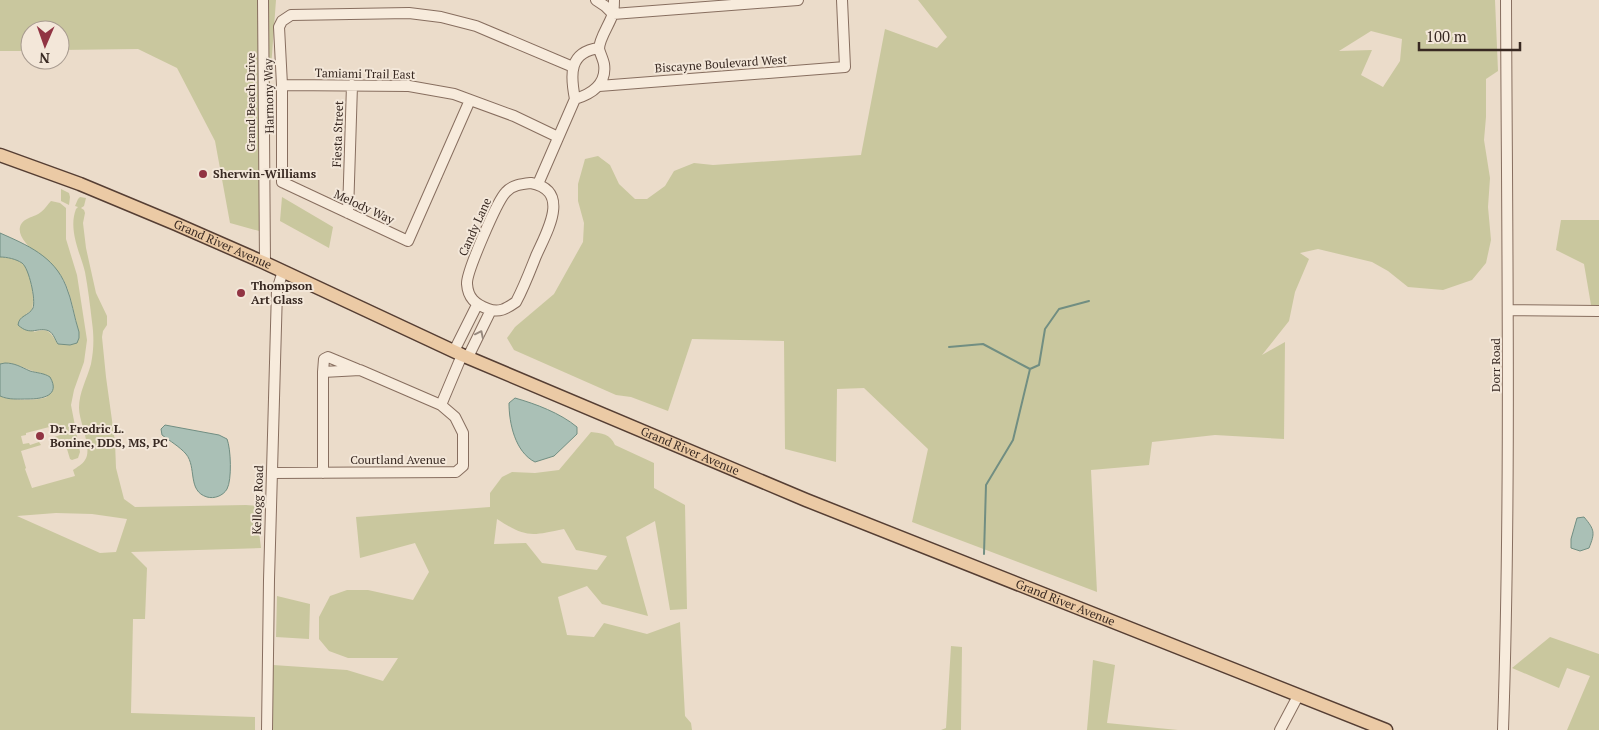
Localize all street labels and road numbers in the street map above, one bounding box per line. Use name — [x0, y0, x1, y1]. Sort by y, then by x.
street label: Biscayne Boulevard West — [654, 51, 788, 76]
street label: Grand Beach Drive — [243, 52, 258, 152]
street label: Harmony Way — [260, 57, 277, 134]
street label: Tamiami Trail East — [315, 65, 416, 82]
street label: Fiesta Street — [329, 100, 346, 168]
street label: Melody Way — [332, 186, 398, 227]
street label: Candy Lane — [455, 195, 494, 258]
street label: Grand River Avenue — [171, 216, 274, 272]
street label: Dorr Road — [1488, 338, 1503, 392]
street label: Grand River Avenue — [639, 423, 742, 478]
street label: Courtland Avenue — [350, 452, 446, 467]
street label: Kellogg Road — [249, 465, 266, 535]
street label: Grand River Avenue — [1014, 576, 1117, 629]

